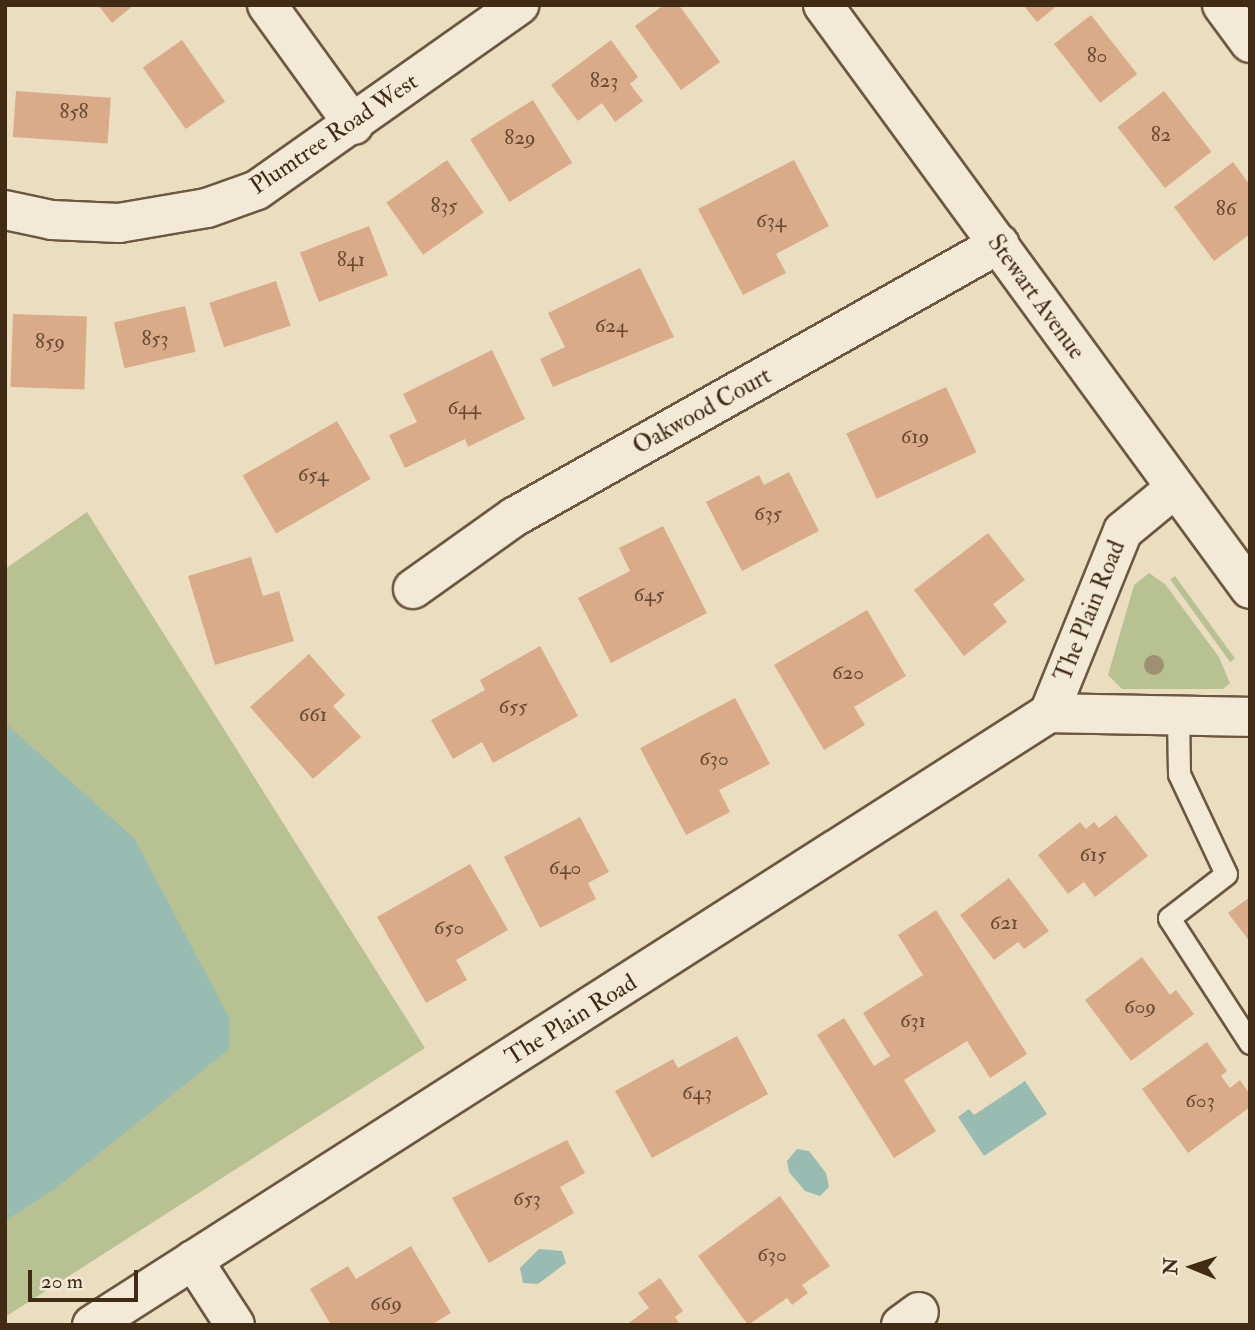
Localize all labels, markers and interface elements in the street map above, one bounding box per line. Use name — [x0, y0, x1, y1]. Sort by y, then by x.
house number: 80 — [1087, 43, 1107, 69]
street label: Plumtree Road West — [245, 67, 423, 201]
house number: 823 — [590, 68, 618, 94]
house number: 858 — [60, 99, 88, 125]
house number: 82 — [1151, 122, 1171, 148]
house number: 829 — [504, 125, 536, 151]
house number: 835 — [430, 193, 458, 219]
house number: 86 — [1216, 196, 1236, 222]
house number: 634 — [756, 208, 786, 234]
street label: Stewart Avenue — [981, 229, 1091, 365]
house number: 841 — [337, 247, 365, 273]
house number: 624 — [595, 313, 627, 339]
house number: 853 — [141, 326, 169, 352]
house number: 859 — [35, 329, 65, 355]
street label: Oakwood Court — [628, 361, 776, 461]
house number: 644 — [447, 395, 481, 421]
house number: 619 — [901, 424, 929, 450]
house number: 654 — [298, 462, 328, 488]
house number: 635 — [754, 501, 782, 527]
street label: The Plain Road — [1049, 536, 1131, 686]
house number: 645 — [633, 582, 665, 608]
house number: 620 — [832, 660, 864, 686]
house number: 655 — [498, 694, 528, 720]
house number: 661 — [299, 702, 327, 728]
house number: 630 — [699, 746, 729, 772]
house number: 615 — [1079, 842, 1107, 868]
house number: 640 — [549, 855, 581, 881]
house number: 621 — [990, 910, 1018, 936]
house number: 650 — [434, 915, 464, 941]
street label: The Plain Road — [500, 968, 642, 1072]
house number: 609 — [1124, 994, 1156, 1020]
house number: 631 — [900, 1008, 926, 1034]
house number: 643 — [682, 1080, 712, 1106]
house number: 603 — [1185, 1088, 1215, 1114]
house number: 653 — [513, 1186, 541, 1212]
north arrow — [1157, 1232, 1227, 1302]
house number: 630 — [757, 1242, 787, 1268]
scale bar — [32, 1256, 142, 1300]
text: N — [1159, 1257, 1183, 1275]
text: 20 m — [41, 1268, 83, 1295]
house number: 669 — [370, 1291, 402, 1317]

